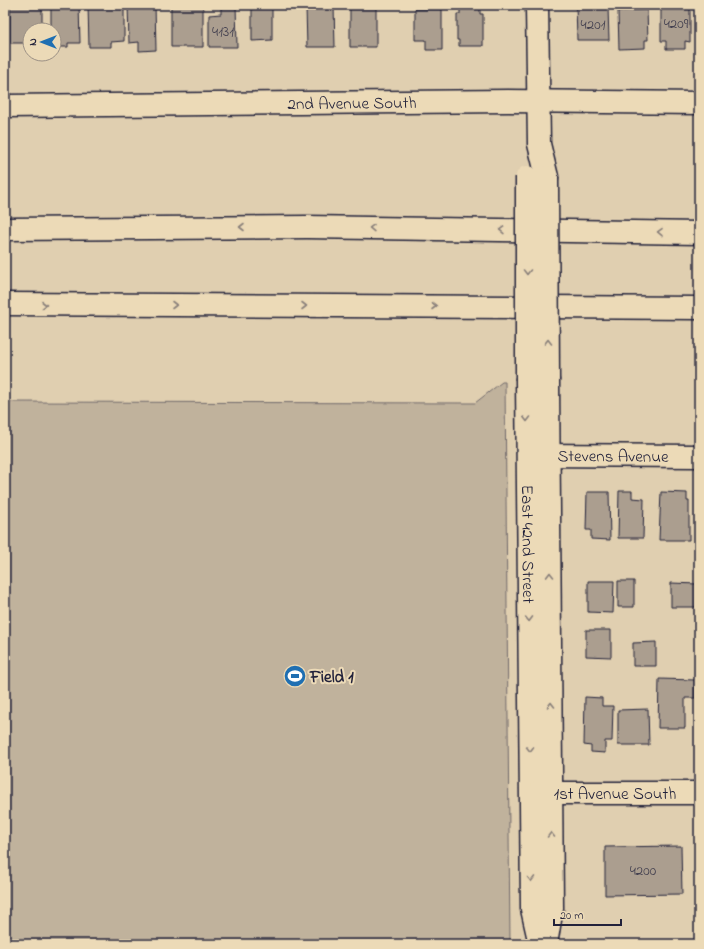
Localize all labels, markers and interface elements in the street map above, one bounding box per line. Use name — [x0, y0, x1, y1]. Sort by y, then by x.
house number: 4209 — [664, 13, 689, 35]
house number: 4201 — [581, 14, 606, 36]
house number: 4131 — [212, 21, 234, 43]
north arrow — [22, 22, 62, 62]
text: N — [25, 38, 41, 46]
street label: 2nd Avenue South — [287, 91, 417, 117]
one-way arrow — [239, 223, 245, 231]
one-way arrow — [369, 224, 375, 232]
one-way arrow — [499, 226, 505, 234]
one-way arrow — [657, 228, 663, 236]
one-way arrow — [523, 269, 531, 275]
one-way arrow — [41, 301, 47, 309]
one-way arrow — [171, 301, 177, 309]
one-way arrow — [301, 302, 307, 310]
one-way arrow — [431, 302, 437, 310]
one-way arrow — [544, 339, 552, 345]
one-way arrow — [523, 416, 531, 422]
street label: Stevens Avenue — [557, 444, 669, 470]
street label: East 42nd Street — [514, 485, 540, 604]
one-way arrow — [546, 572, 554, 578]
one-way arrow — [525, 616, 533, 622]
sports icon: Field 1 — [282, 663, 308, 689]
place label: Field 1 — [309, 665, 354, 690]
one-way arrow — [547, 702, 555, 708]
one-way arrow — [526, 746, 534, 752]
street label: 1st Avenue South — [554, 782, 676, 807]
one-way arrow — [547, 832, 555, 838]
house number: 4200 — [630, 860, 657, 882]
one-way arrow — [527, 876, 535, 882]
scale bar — [554, 901, 621, 927]
text: 20 m — [560, 907, 583, 925]

